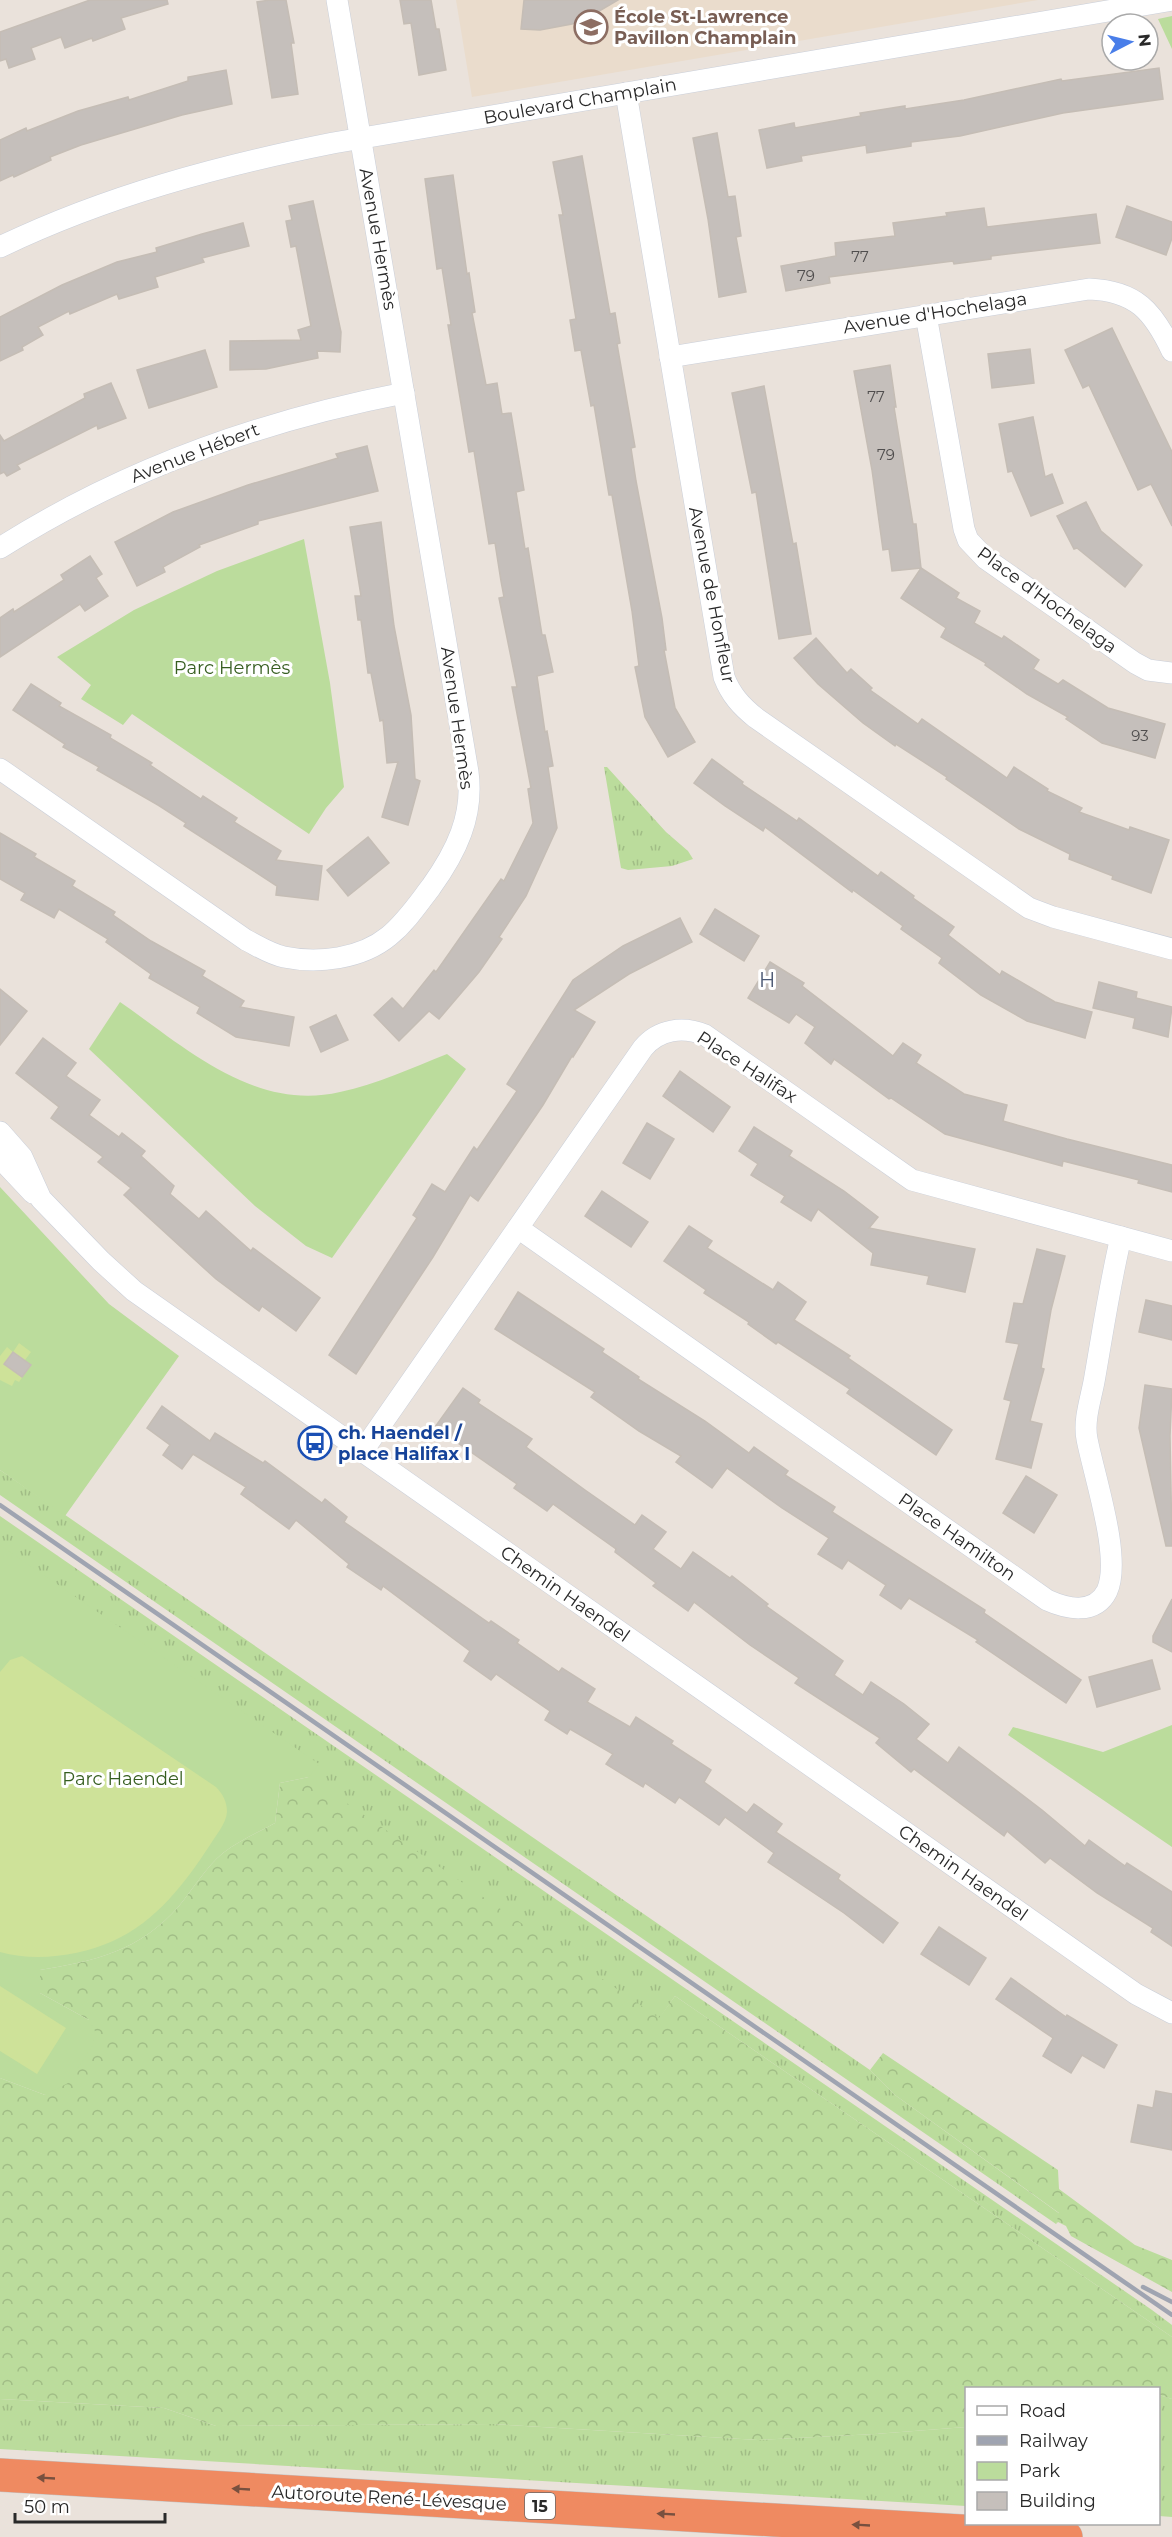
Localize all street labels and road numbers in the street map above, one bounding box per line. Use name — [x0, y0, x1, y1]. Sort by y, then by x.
street label: Boulevard Champlain — [482, 73, 678, 129]
street label: Avenue Hermès — [355, 166, 401, 312]
street label: Avenue d'Hochelaga — [841, 288, 1029, 338]
street label: Avenue Hébert — [128, 418, 262, 488]
street label: Avenue de Honfleur — [684, 505, 740, 685]
street label: Place d'Hochelaga — [973, 542, 1121, 658]
street label: Avenue Hermès — [436, 645, 478, 791]
street label: Place Halifax — [693, 1026, 802, 1108]
street label: Place Hamilton — [894, 1488, 1020, 1586]
street label: Chemin Haendel — [496, 1541, 634, 1647]
street label: Chemin Haendel — [894, 1820, 1032, 1926]
street label: Autoroute René-Lévesque — [271, 2481, 507, 2515]
road number: 15 — [525, 2493, 555, 2519]

